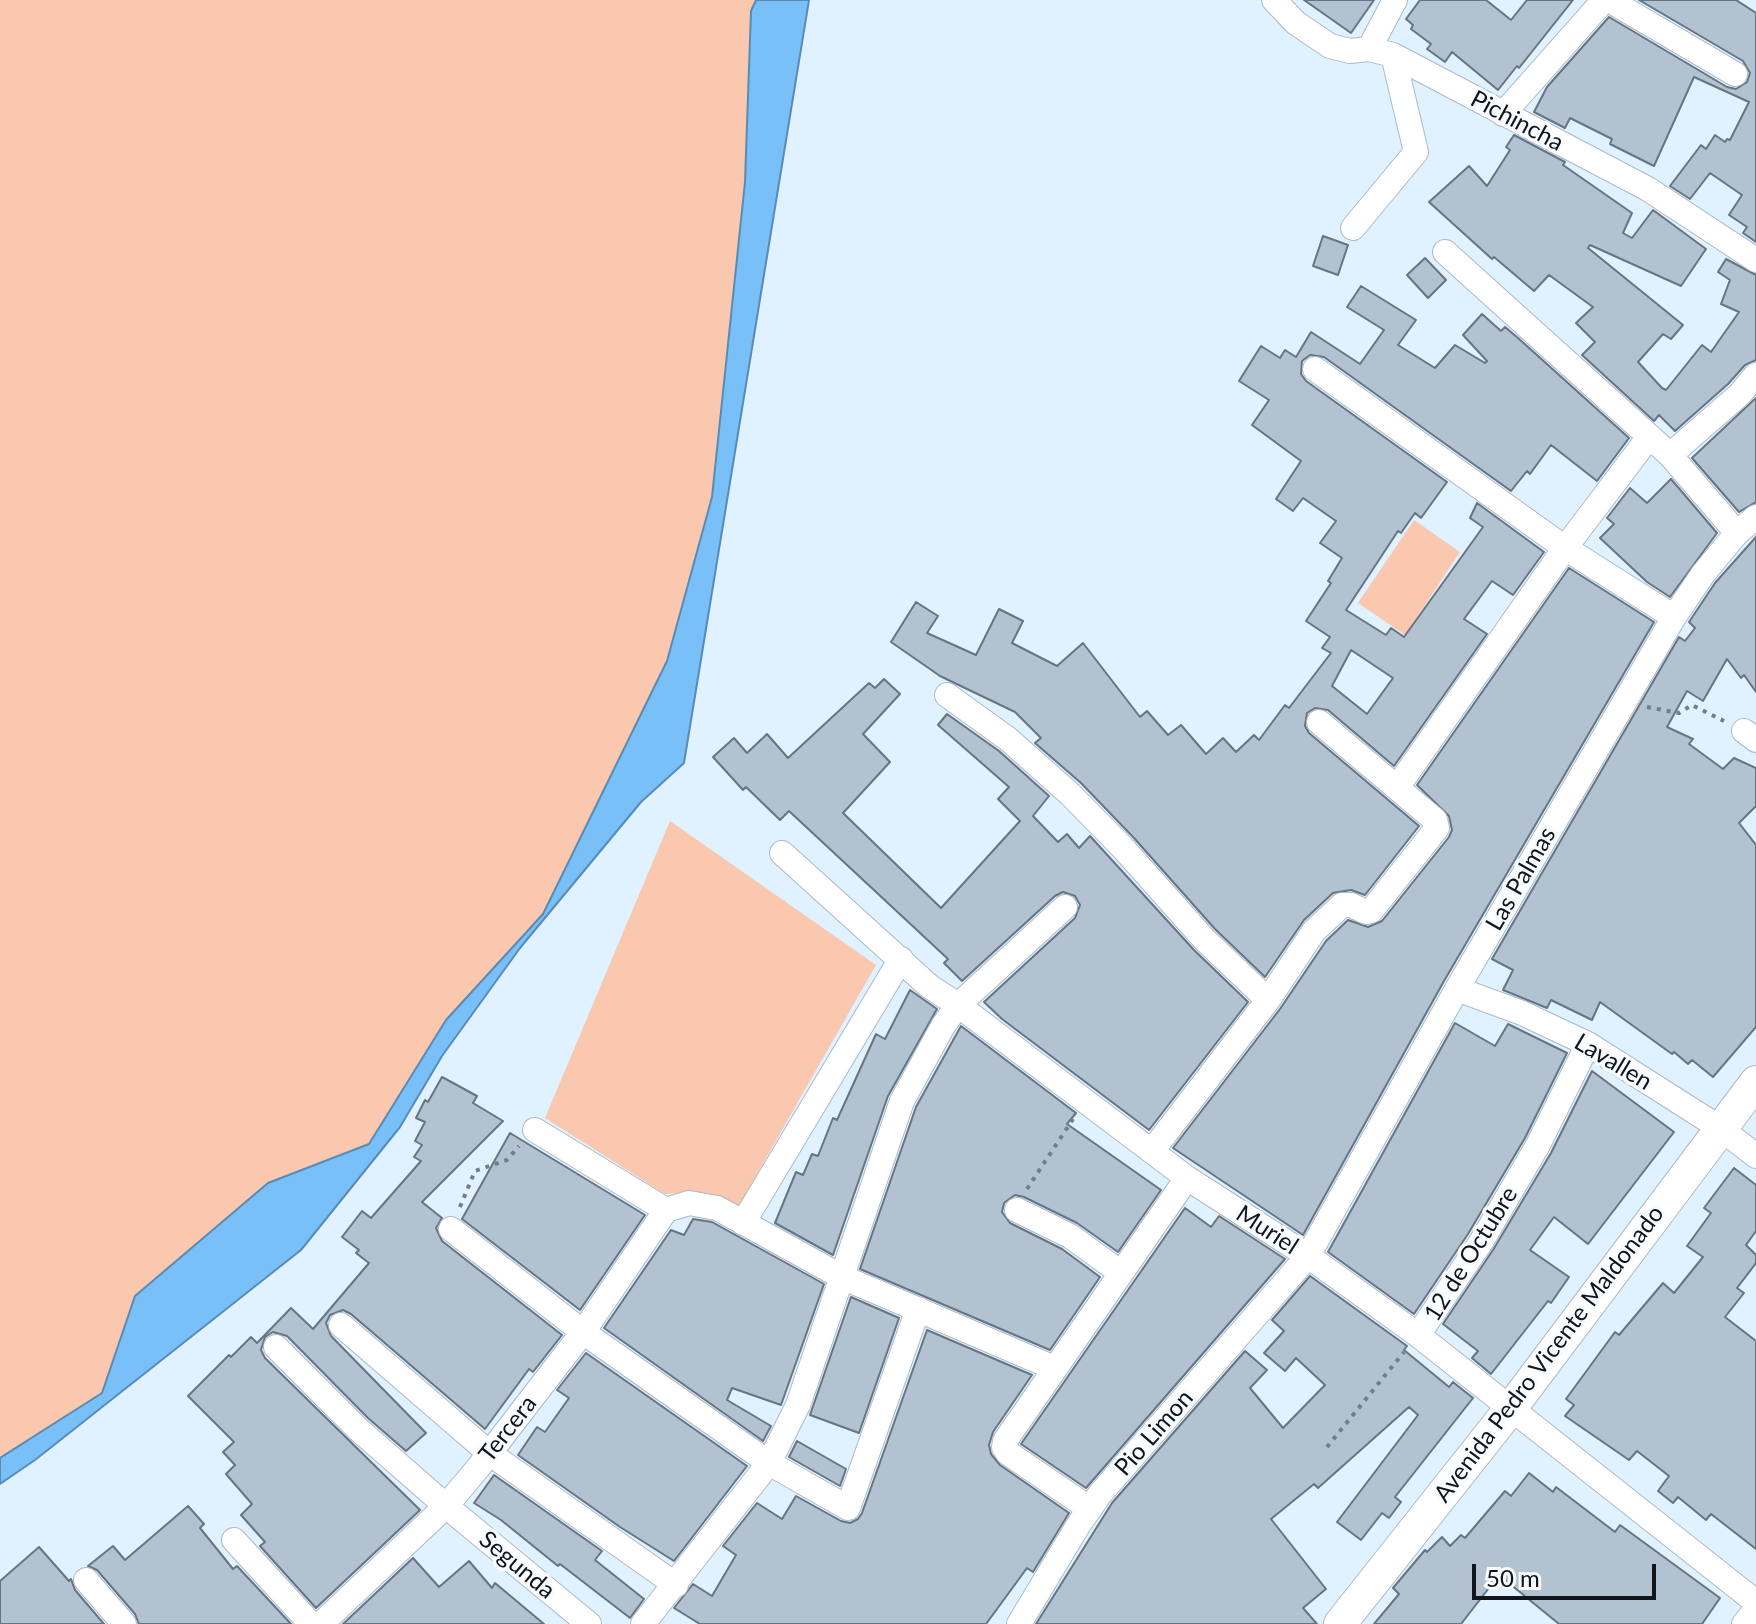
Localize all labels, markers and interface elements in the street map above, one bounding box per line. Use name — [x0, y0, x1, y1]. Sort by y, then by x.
street label: Pichincha — [1466, 85, 1568, 157]
street label: Las Palmas — [1480, 822, 1562, 936]
street label: Lavallen — [1569, 1028, 1657, 1096]
street label: 12 de Octubre — [1418, 1181, 1524, 1327]
street label: Muriel — [1231, 1199, 1303, 1261]
street label: Avenida Pedro Vicente Maldonado — [1428, 1200, 1670, 1508]
street label: Pio Limon — [1109, 1384, 1199, 1482]
street label: Tercera — [473, 1390, 543, 1468]
street label: Segunda — [473, 1525, 561, 1605]
scale bar — [1476, 1548, 1660, 1598]
text: 50 m — [1486, 1563, 1540, 1592]

